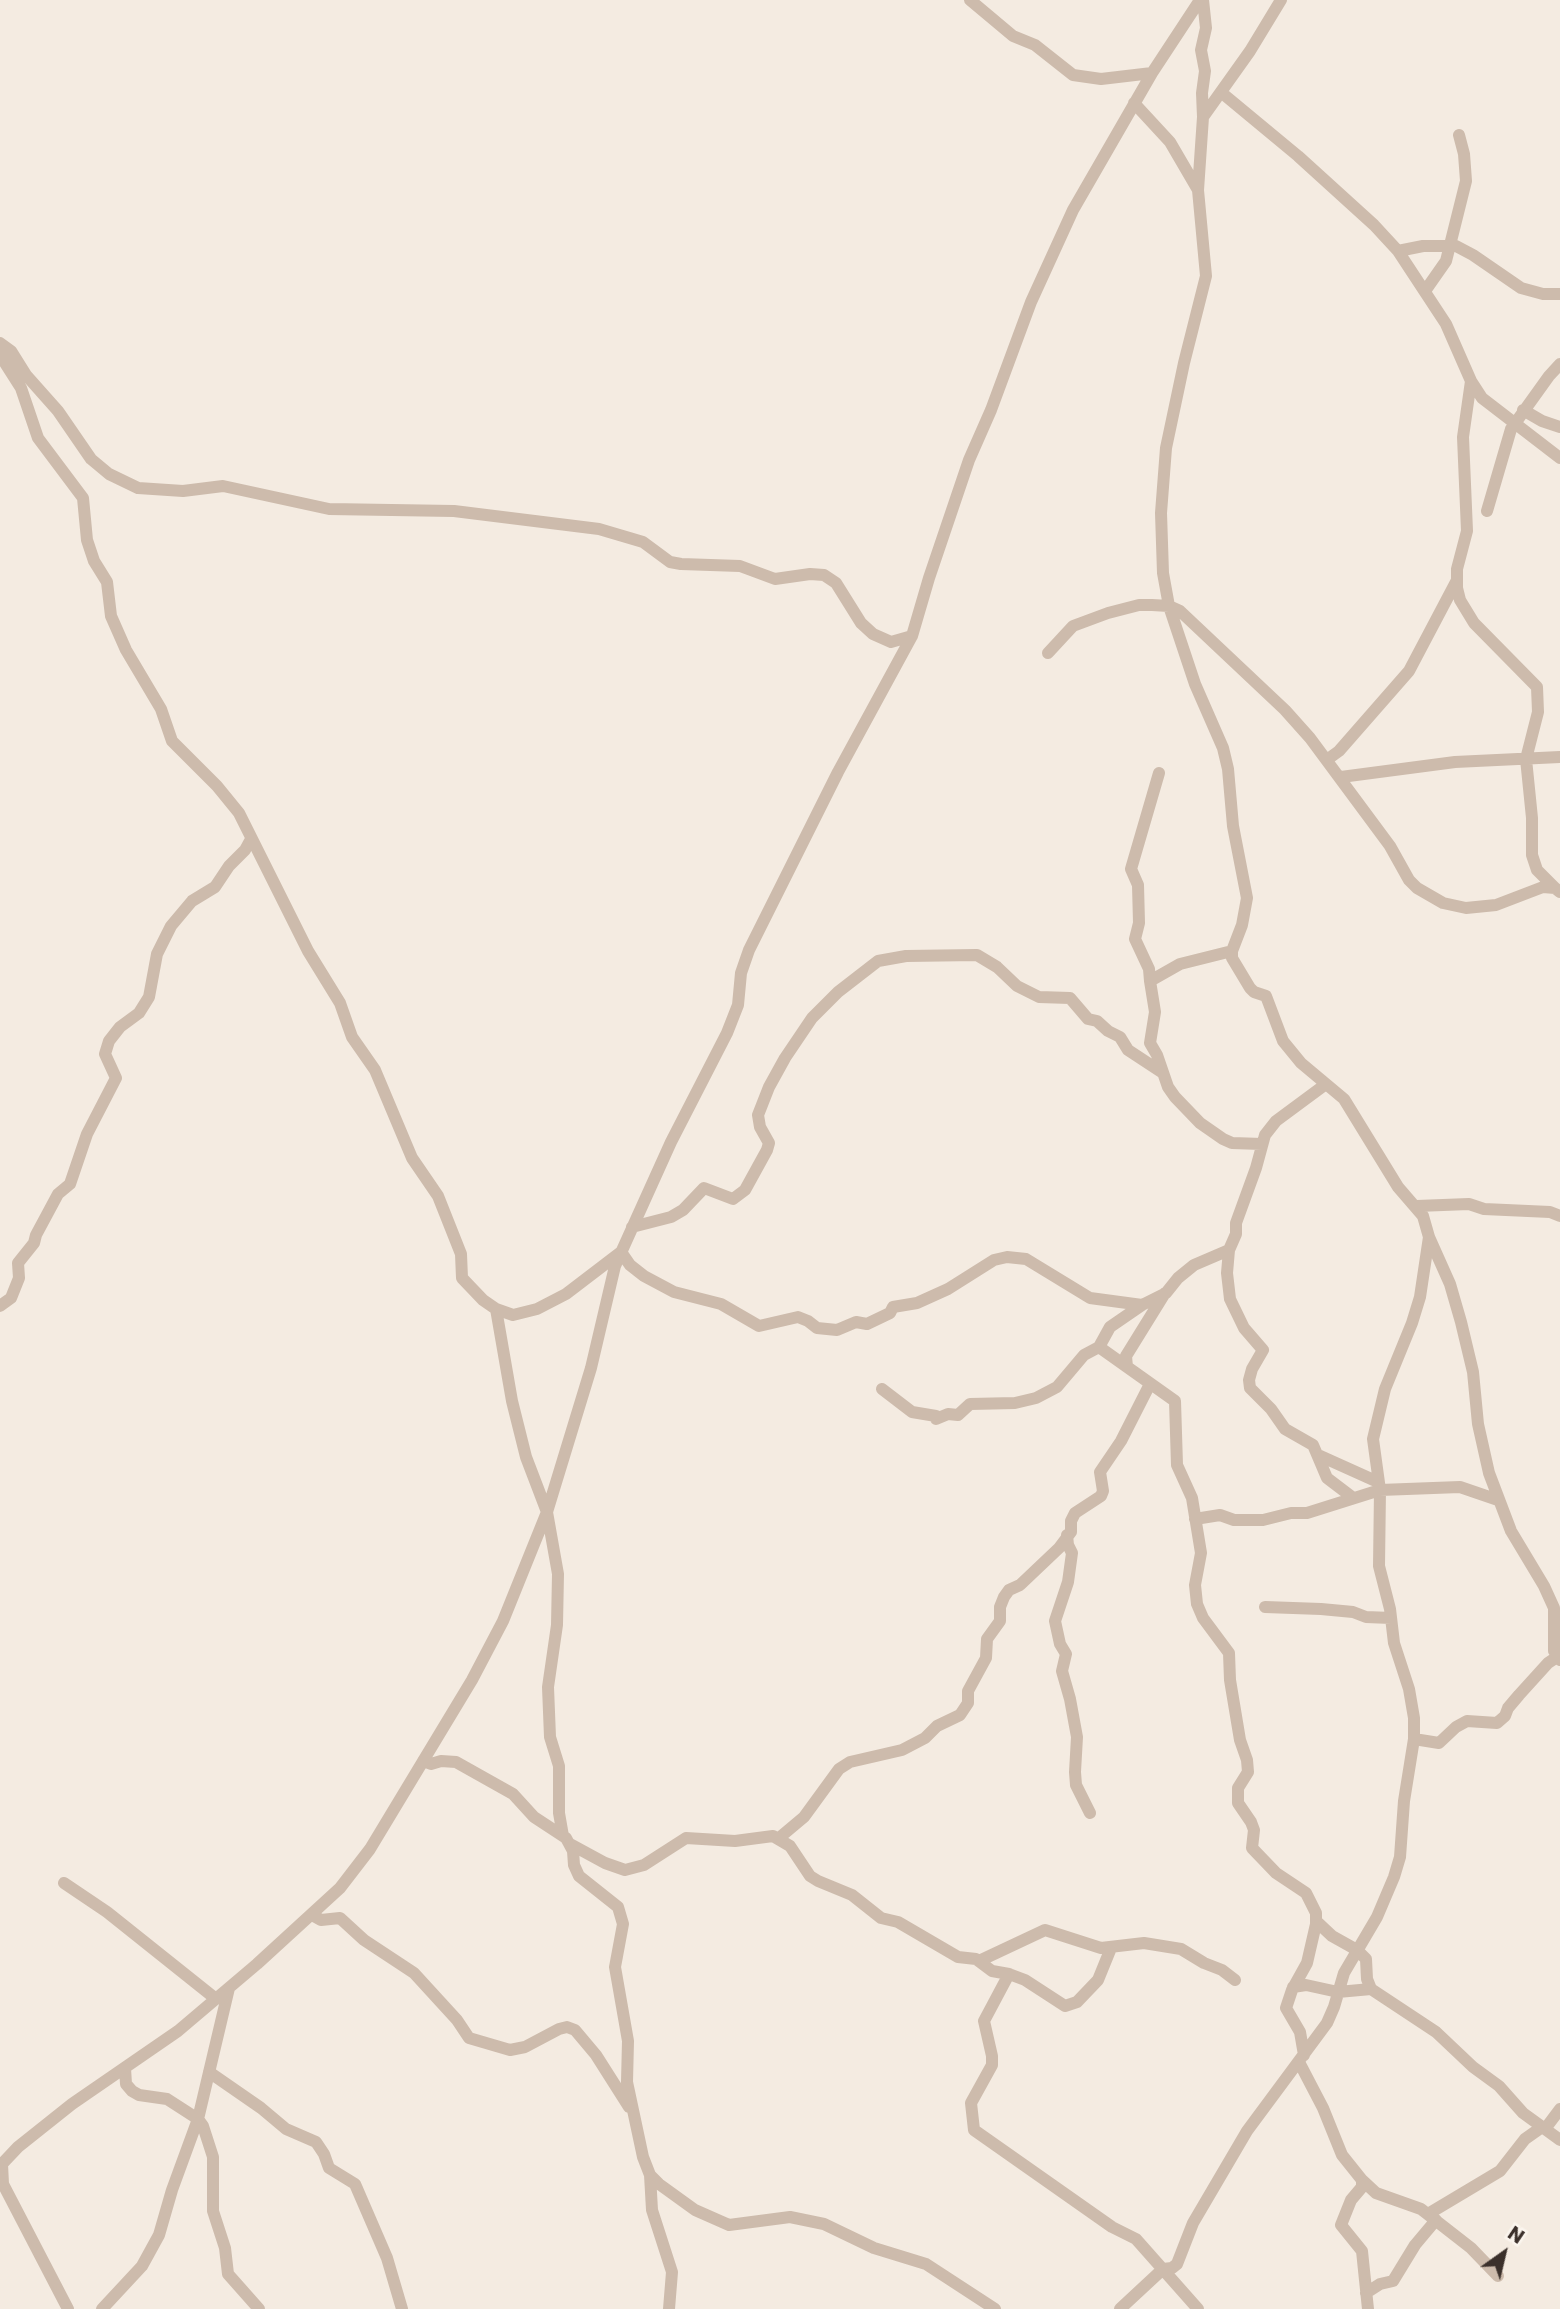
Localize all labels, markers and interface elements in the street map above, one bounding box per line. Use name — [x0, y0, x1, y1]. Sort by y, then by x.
north arrow — [1469, 2218, 1539, 2288]
text: N — [1503, 2220, 1529, 2250]

